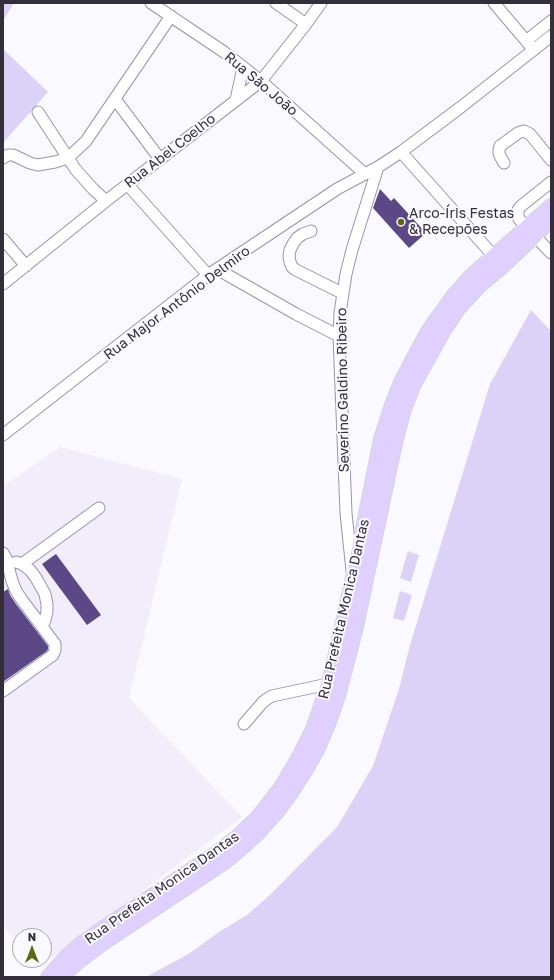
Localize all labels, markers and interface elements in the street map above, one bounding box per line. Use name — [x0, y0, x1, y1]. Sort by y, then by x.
street label: Rua São João — [221, 49, 301, 119]
street label: Rua Abel Coelho — [121, 110, 219, 192]
place label: Arco-Íris Festas & Recepões — [409, 206, 514, 238]
marker: Arco-Íris Festas & Recepões — [396, 217, 406, 227]
street label: Rua Major Antônio Delmiro — [101, 243, 253, 363]
street label: Severino Galdino Ribeiro — [333, 308, 353, 472]
street label: Rua Prefeita Monica Dantas — [315, 517, 373, 701]
street label: Rua Prefeita Monica Dantas — [82, 828, 242, 948]
north arrow — [12, 928, 52, 968]
text: N — [28, 930, 36, 943]

